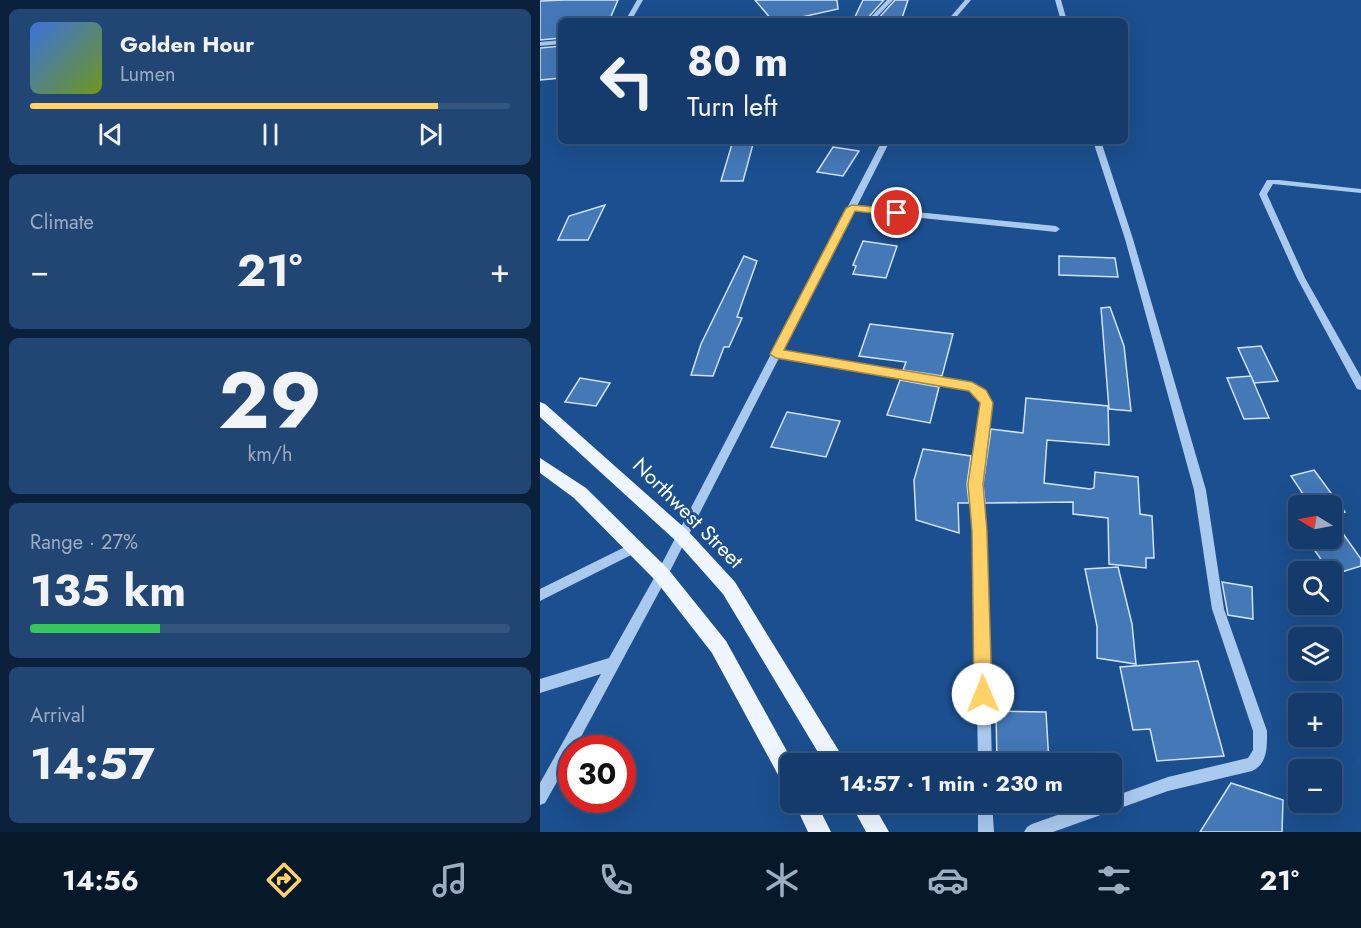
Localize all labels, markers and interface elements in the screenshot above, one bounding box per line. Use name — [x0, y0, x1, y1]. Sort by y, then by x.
text: Golden Hour — [120, 28, 254, 60]
text: 80 m — [687, 31, 788, 92]
icon: left — [588, 42, 666, 120]
text: Lumen — [120, 60, 176, 89]
text: Turn left — [687, 87, 777, 126]
icon: previous — [94, 118, 127, 151]
icon: pause — [254, 118, 287, 151]
icon: next — [414, 118, 447, 151]
pin — [871, 187, 922, 238]
icon: arrive — [880, 196, 913, 229]
text: Climate — [30, 208, 94, 237]
text: 21° — [237, 238, 302, 303]
text: − — [30, 247, 49, 294]
text: + — [490, 247, 510, 294]
text: 29 — [218, 345, 322, 457]
text: km/h — [247, 440, 293, 469]
street label: Northwest Street — [626, 451, 750, 575]
north arrow — [1288, 495, 1342, 549]
map controls — [1288, 495, 1342, 813]
text: Range · 27% — [30, 528, 138, 557]
text: 135 km — [30, 558, 186, 623]
button: search — [1288, 561, 1342, 615]
button: layers — [1288, 627, 1342, 681]
position arrow — [951, 662, 1015, 726]
button: + — [1288, 693, 1342, 747]
text: Arrival — [30, 701, 85, 730]
text: 14:57 — [30, 731, 155, 796]
speed limit sign: 30 — [558, 735, 636, 813]
button: − — [1288, 759, 1342, 813]
text: 14:57 · 1 min · 230 m — [839, 767, 1063, 799]
icon: directions — [263, 859, 305, 901]
icon: music — [429, 859, 471, 901]
icon: phone — [595, 859, 637, 901]
icon: climate — [761, 859, 803, 901]
icon: car — [927, 859, 969, 901]
icon: filters — [1093, 859, 1135, 901]
text: 14:56 — [62, 861, 139, 900]
text: 21° — [1259, 861, 1299, 900]

